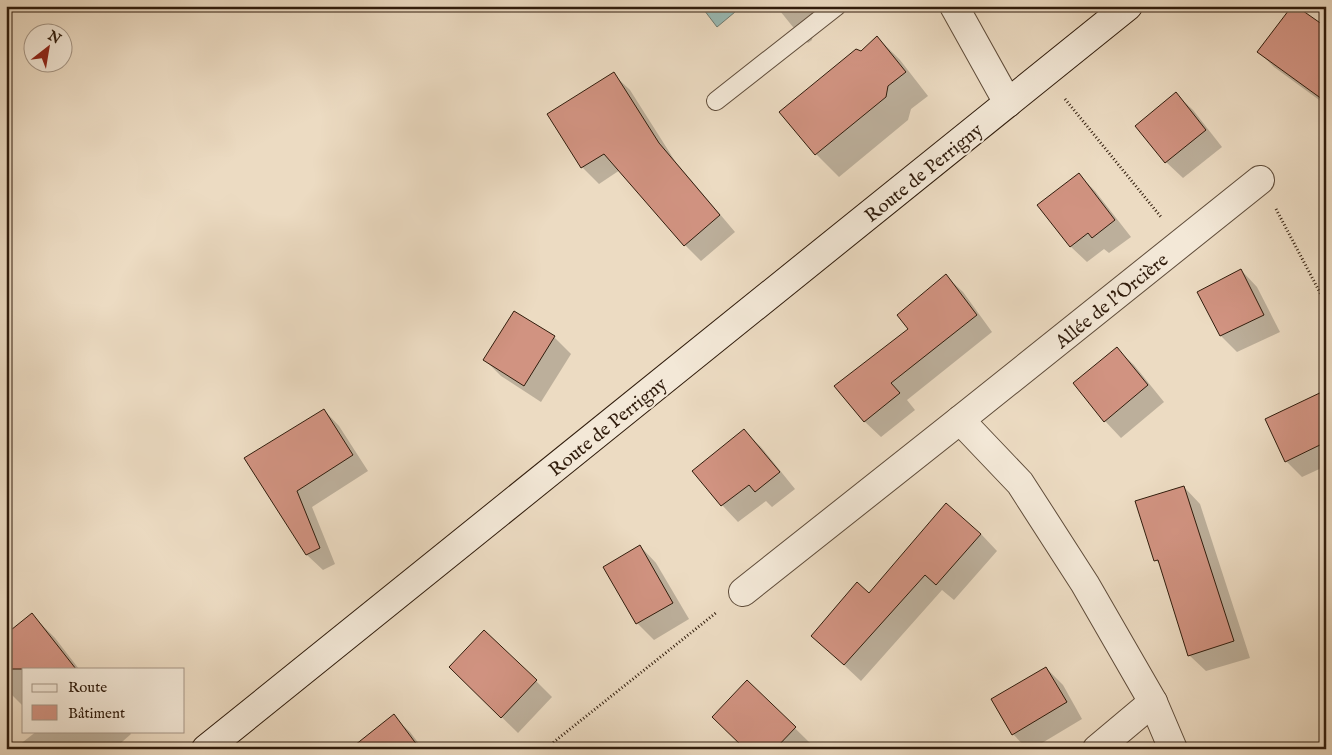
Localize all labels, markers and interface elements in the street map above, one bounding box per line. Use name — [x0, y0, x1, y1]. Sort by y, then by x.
north arrow — [22, 22, 72, 72]
text: N — [43, 26, 64, 49]
street label: Route de Perrigny — [860, 118, 989, 228]
street label: Allée de l'Orcière — [1050, 248, 1174, 355]
street label: Route de Perrigny — [544, 372, 673, 482]
legend — [22, 668, 185, 732]
text: Route — [68, 678, 107, 697]
text: Bâtiment — [68, 704, 125, 723]

